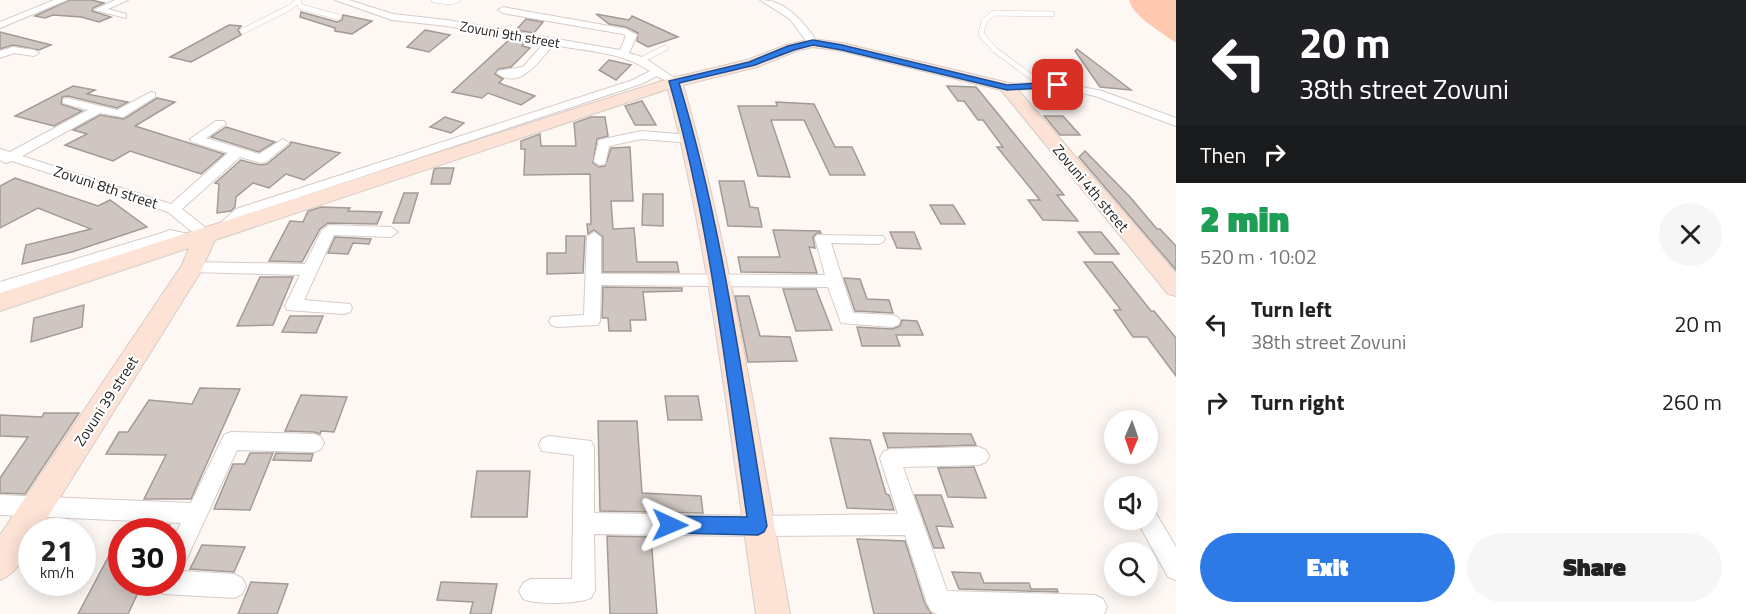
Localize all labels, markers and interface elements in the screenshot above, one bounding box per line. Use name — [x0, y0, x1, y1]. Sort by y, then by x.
text: 20 m — [1299, 10, 1391, 74]
street label: Zovuni 9th street — [458, 15, 562, 53]
icon: left — [1200, 24, 1278, 102]
pin — [1032, 59, 1083, 110]
icon: arrive — [1041, 68, 1074, 101]
text: 38th street Zovuni — [1299, 68, 1509, 109]
text: Then — [1200, 138, 1246, 172]
icon: right — [1258, 138, 1291, 171]
street label: Zovuni 4th street — [1047, 139, 1135, 237]
street label: Zovuni 8th street — [51, 159, 162, 215]
text: 2 min — [1200, 191, 1289, 246]
button: close — [1659, 203, 1722, 266]
text: 520 m · 10:02 — [1200, 241, 1317, 272]
text: Turn left — [1251, 292, 1332, 326]
text: 20 m — [1674, 307, 1722, 341]
icon: left — [1200, 308, 1233, 341]
text: 38th street Zovuni — [1251, 326, 1406, 357]
street label: Zovuni 39 street — [68, 351, 144, 451]
text: Turn right — [1251, 385, 1345, 419]
text: 260 m — [1662, 385, 1722, 419]
icon: right — [1200, 386, 1233, 419]
north arrow — [1104, 410, 1158, 464]
map controls — [1104, 410, 1158, 596]
button: sound — [1104, 476, 1158, 530]
position arrow — [638, 493, 702, 557]
speed limit sign: 30 — [108, 518, 186, 596]
text: 21 — [40, 527, 74, 573]
button: Exit — [1200, 533, 1455, 602]
button: Share — [1467, 533, 1722, 602]
button: search — [1104, 542, 1158, 596]
text: km/h — [40, 561, 74, 584]

